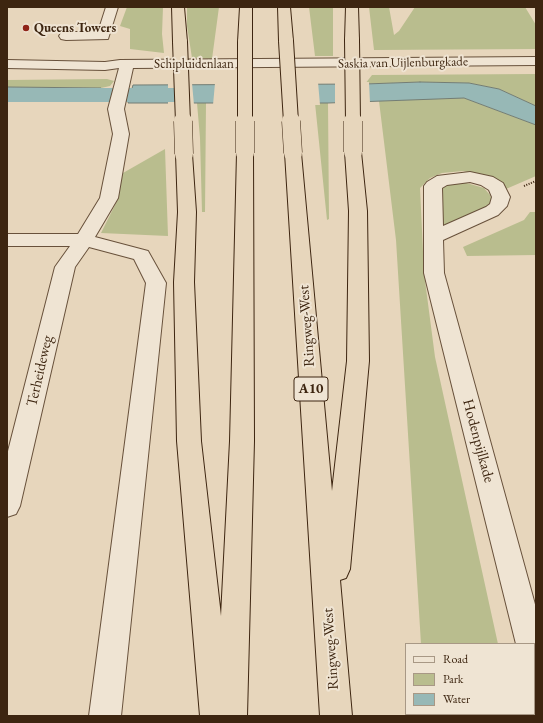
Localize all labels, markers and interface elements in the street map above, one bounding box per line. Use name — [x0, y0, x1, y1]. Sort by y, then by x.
place label: Queens Towers — [34, 20, 116, 36]
marker: Queens Towers — [21, 23, 31, 33]
street label: Saskia van Uijlenburgkade — [338, 54, 468, 72]
street label: Schipluidenlaan — [154, 56, 234, 72]
street label: Ringweg-West — [295, 285, 319, 367]
street label: Terheideweg — [23, 334, 57, 408]
road number: A10 — [294, 377, 328, 401]
street label: Hodenpijlkade — [458, 397, 498, 485]
street label: Ringweg-West — [319, 608, 343, 690]
legend — [405, 643, 535, 715]
text: Road — [443, 651, 468, 667]
text: Park — [443, 671, 463, 687]
text: Water — [443, 691, 470, 707]

